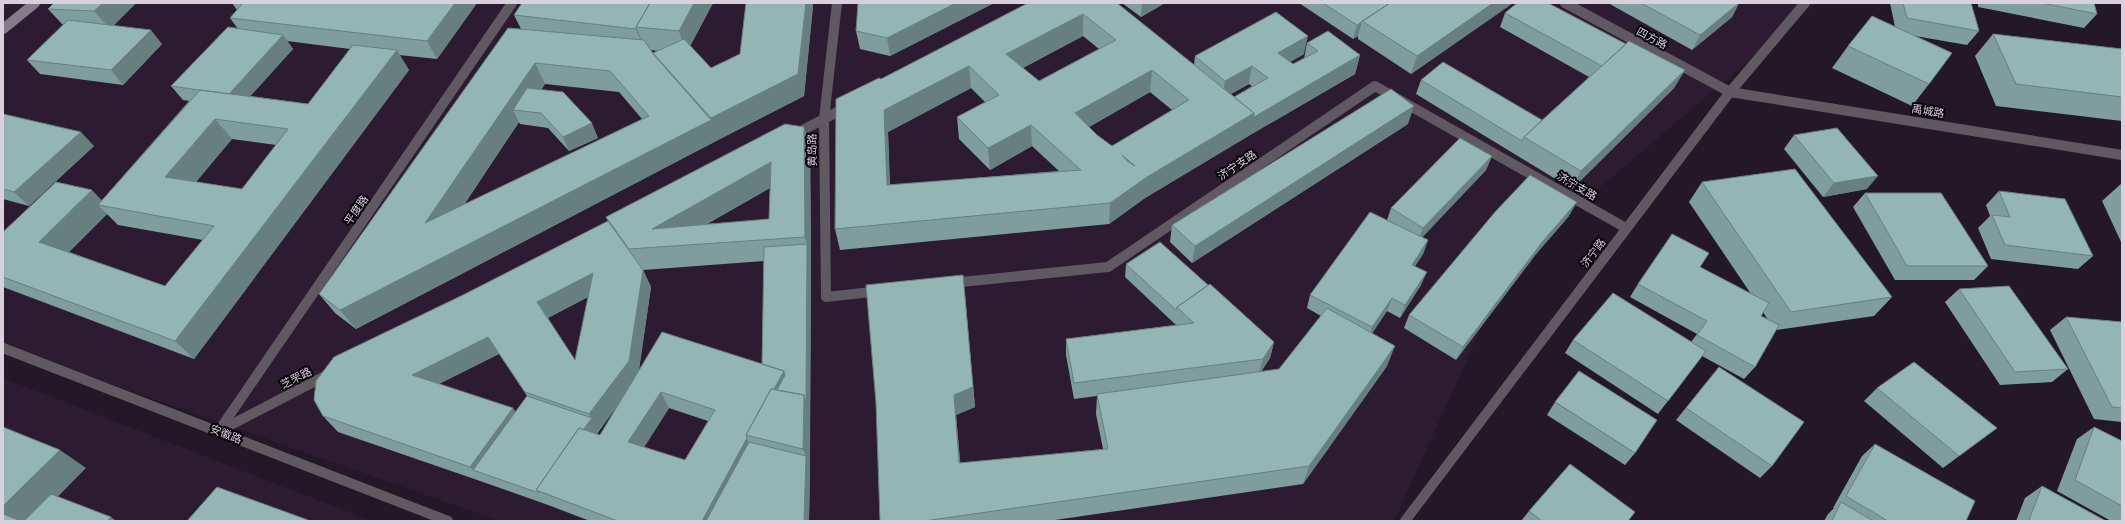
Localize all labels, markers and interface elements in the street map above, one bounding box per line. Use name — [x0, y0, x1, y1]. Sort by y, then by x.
street label: 四方路 — [1634, 24, 1670, 52]
street label: 禹城路 — [1911, 102, 1945, 120]
street label: 黄岛路 — [805, 133, 819, 167]
street label: 济宁支路 — [1215, 147, 1259, 183]
street label: 济宁支路 — [1554, 169, 1600, 203]
street label: 平度路 — [341, 192, 371, 228]
street label: 济宁路 — [1577, 236, 1609, 270]
street label: 芝罘路 — [278, 364, 314, 392]
street label: 安徽路 — [208, 422, 244, 446]

